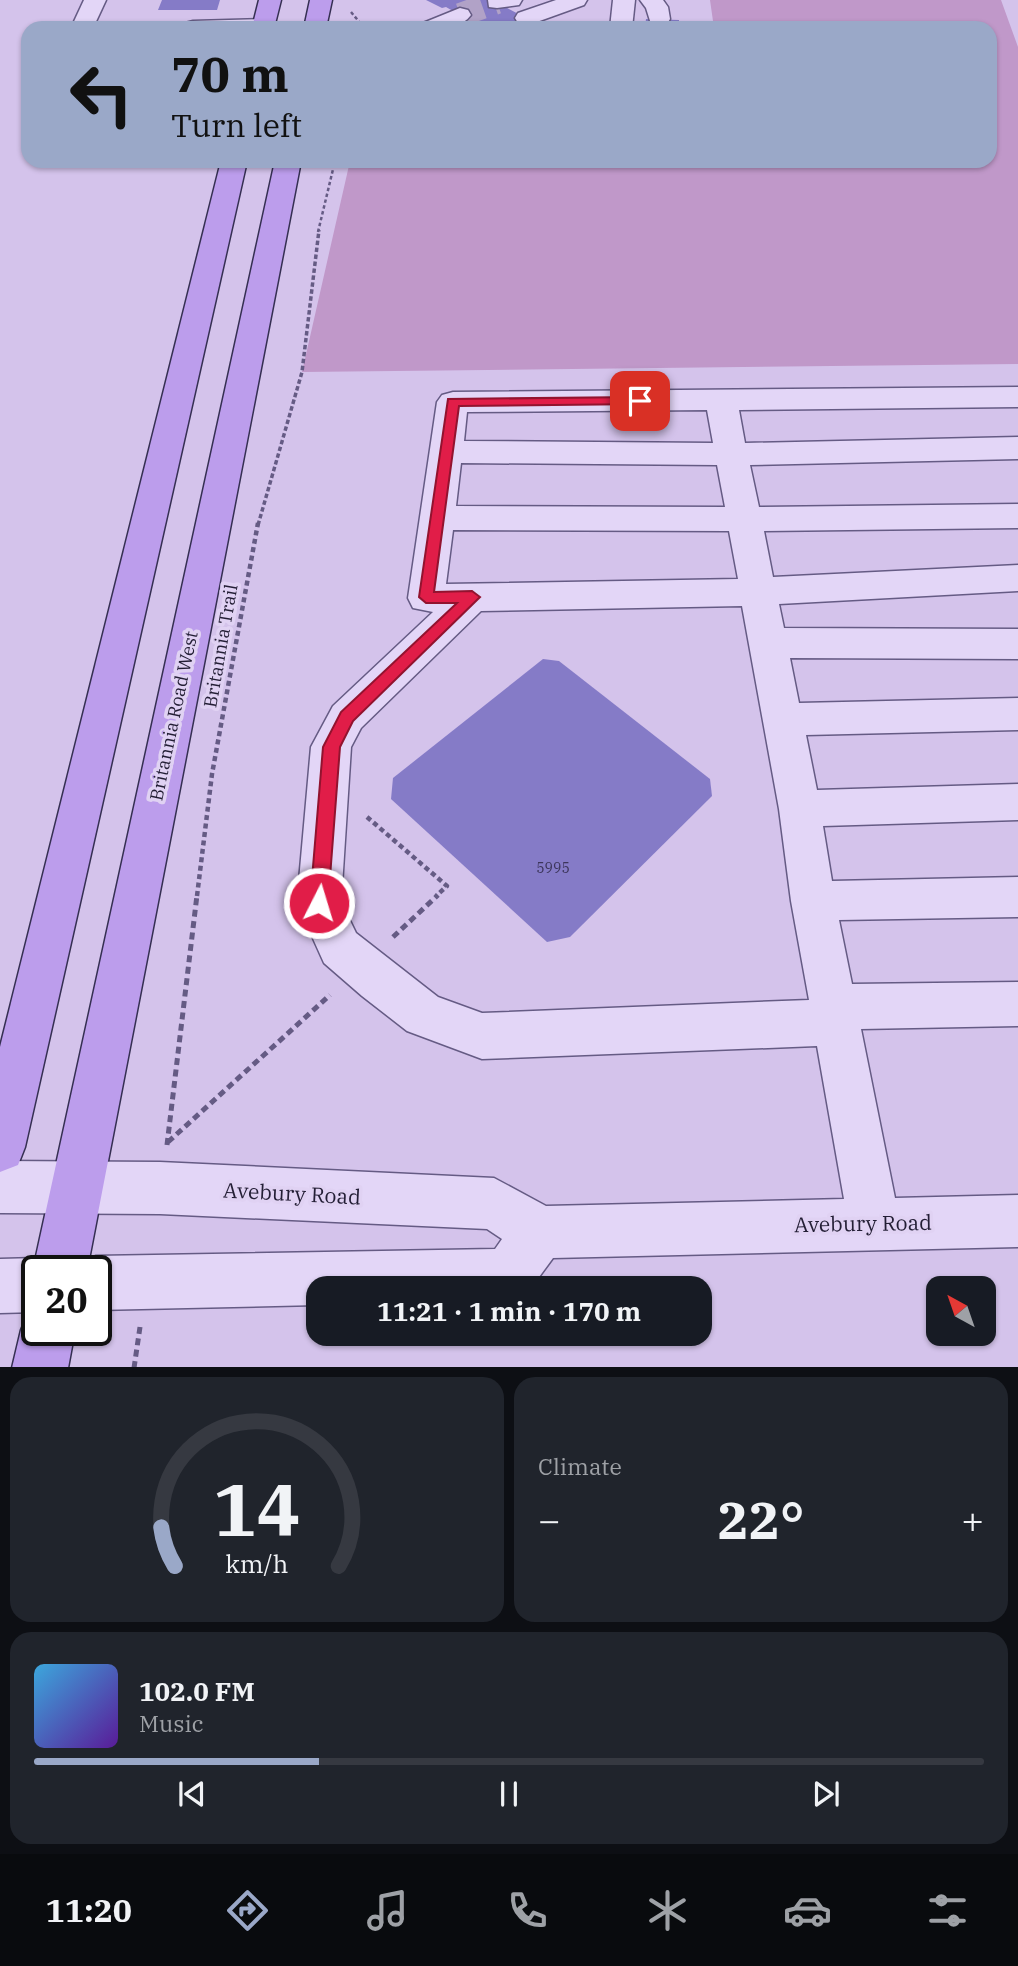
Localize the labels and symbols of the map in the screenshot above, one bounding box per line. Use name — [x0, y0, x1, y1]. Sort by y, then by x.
pin — [610, 371, 670, 431]
street label: Britannia Trail — [198, 582, 243, 709]
street label: Britannia Road West — [144, 629, 203, 803]
house number: 5995 — [536, 859, 570, 877]
position arrow — [282, 866, 356, 940]
street label: Avebury Road — [223, 1175, 362, 1211]
street label: Avebury Road — [794, 1208, 932, 1238]
speed limit sign: 20 — [21, 1255, 112, 1346]
north arrow — [926, 1276, 996, 1346]

